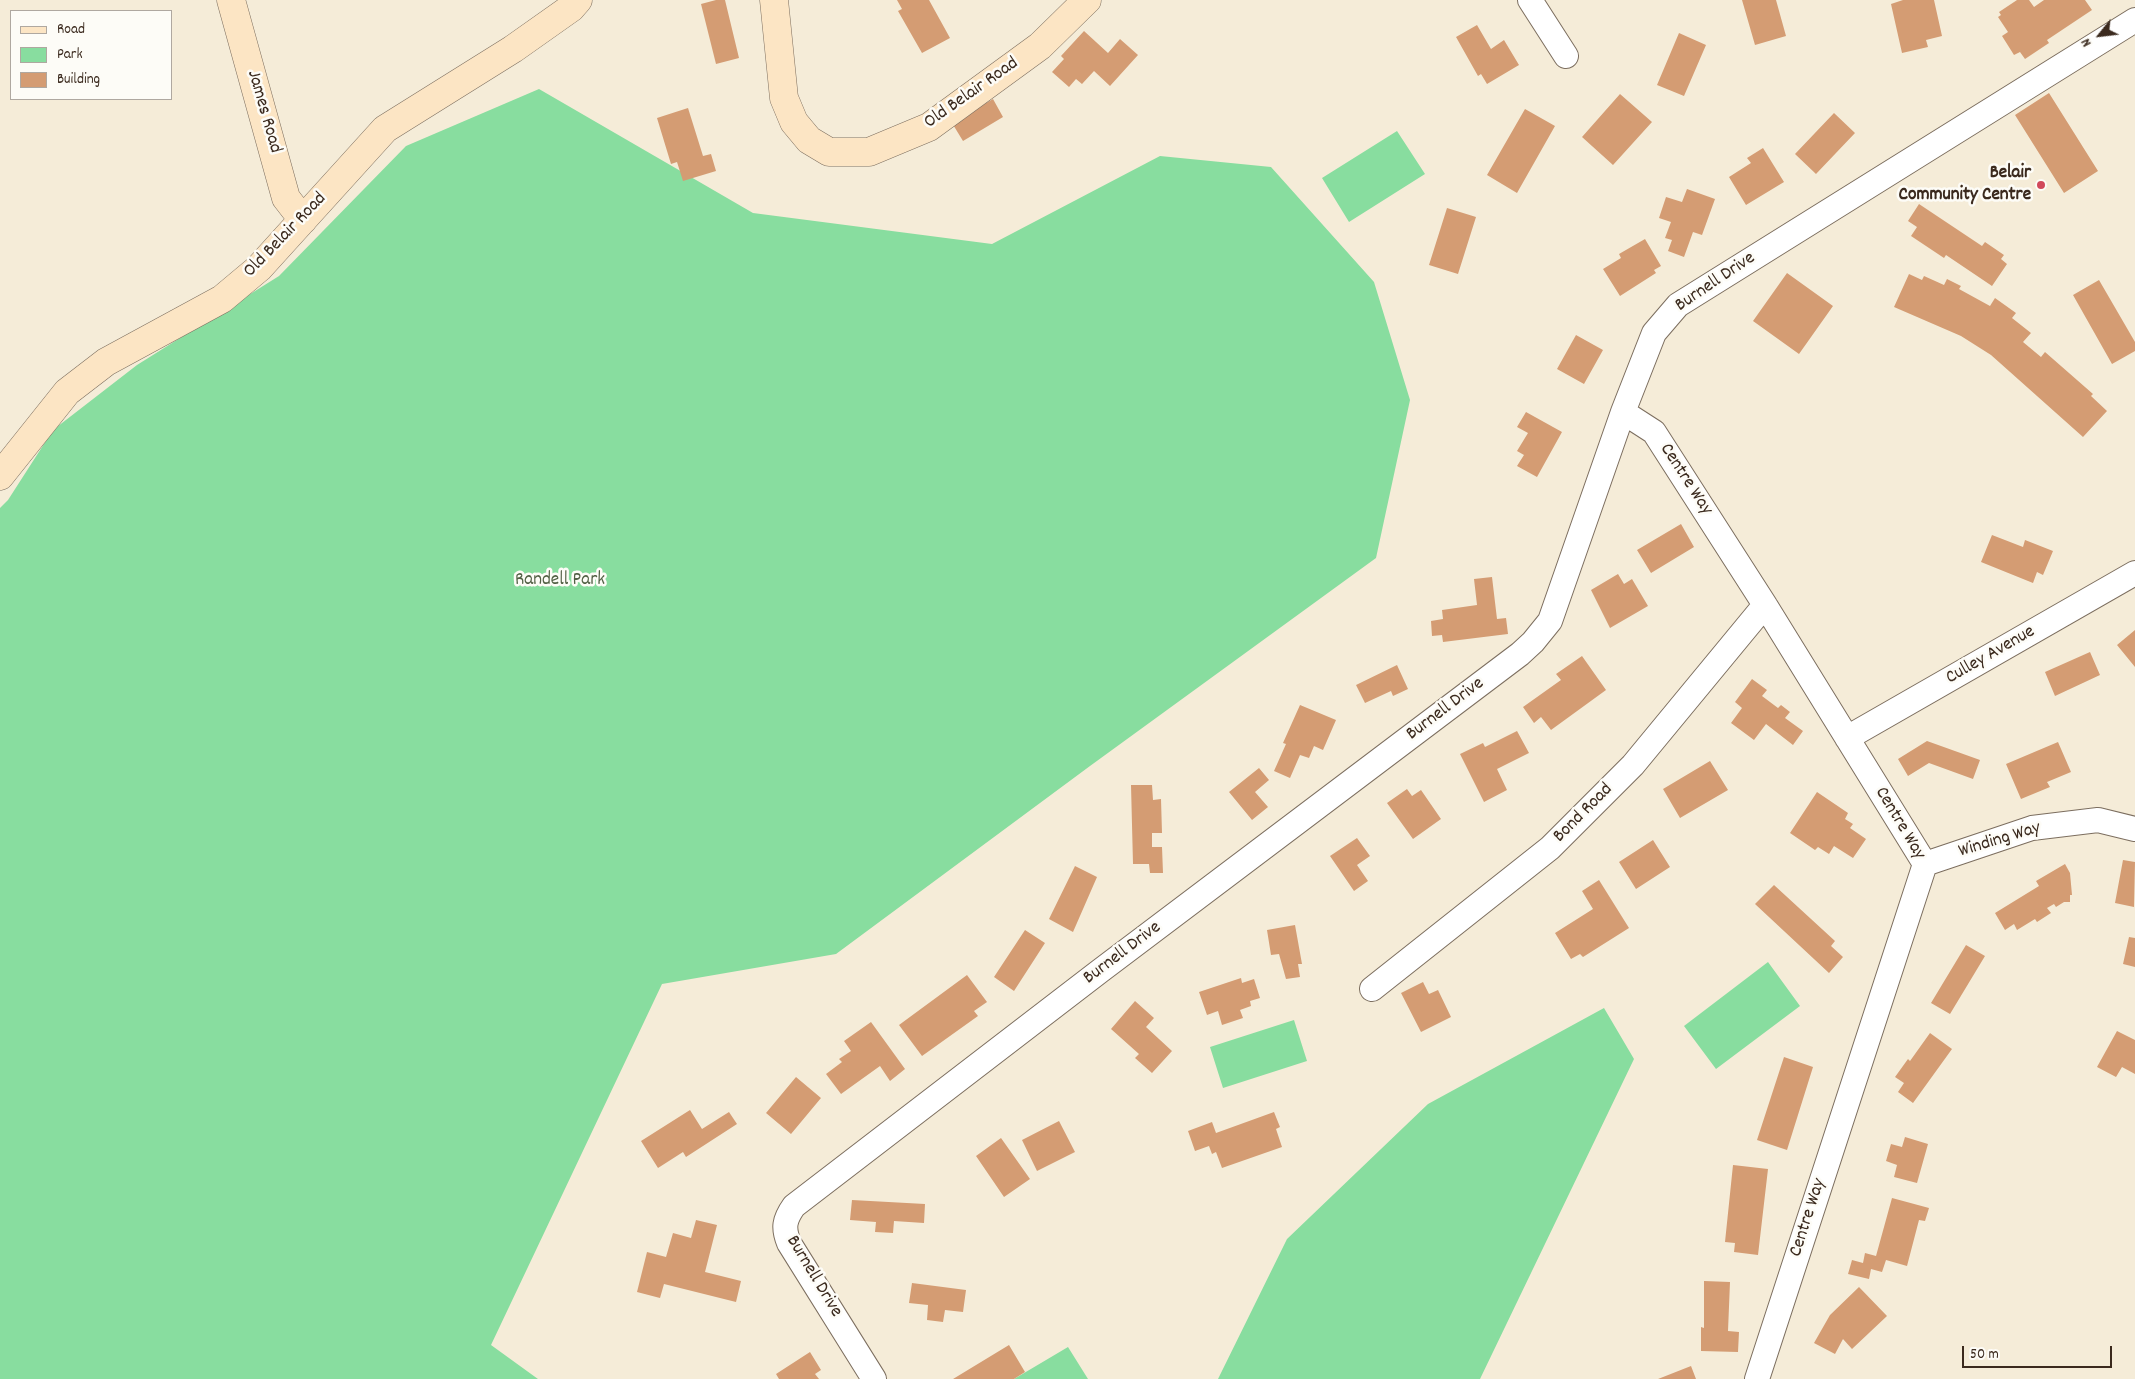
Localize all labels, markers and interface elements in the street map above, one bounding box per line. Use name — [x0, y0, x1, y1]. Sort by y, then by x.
legend — [10, 10, 172, 100]
north arrow — [2075, 10, 2125, 60]
text: Road — [57, 19, 85, 41]
text: N — [2076, 34, 2097, 50]
text: Park — [57, 44, 83, 66]
street label: Old Belair Road — [920, 53, 1024, 135]
street label: James Road — [240, 68, 286, 156]
text: Building — [57, 69, 100, 91]
place label: Belair Community Centre — [1899, 163, 2031, 207]
marker: Belair Community Centre — [2035, 179, 2047, 191]
street label: Old Belair Road — [240, 189, 332, 283]
street label: Burnell Drive — [1672, 248, 1760, 318]
street label: Centre Way — [1653, 440, 1717, 520]
park label: Randell Park — [515, 570, 605, 592]
street label: Culley Avenue — [1942, 621, 2040, 691]
street label: Burnell Drive — [1403, 673, 1489, 747]
street label: Bond Road — [1549, 779, 1619, 849]
street label: Centre Way — [1868, 783, 1930, 865]
street label: Winding Way — [1956, 818, 2044, 864]
street label: Burnell Drive — [1080, 917, 1166, 991]
street label: Centre Way — [1786, 1176, 1832, 1260]
street label: Burnell Drive — [780, 1232, 846, 1322]
scale bar — [1965, 1336, 2115, 1368]
text: 50 m — [1970, 1344, 1999, 1366]

